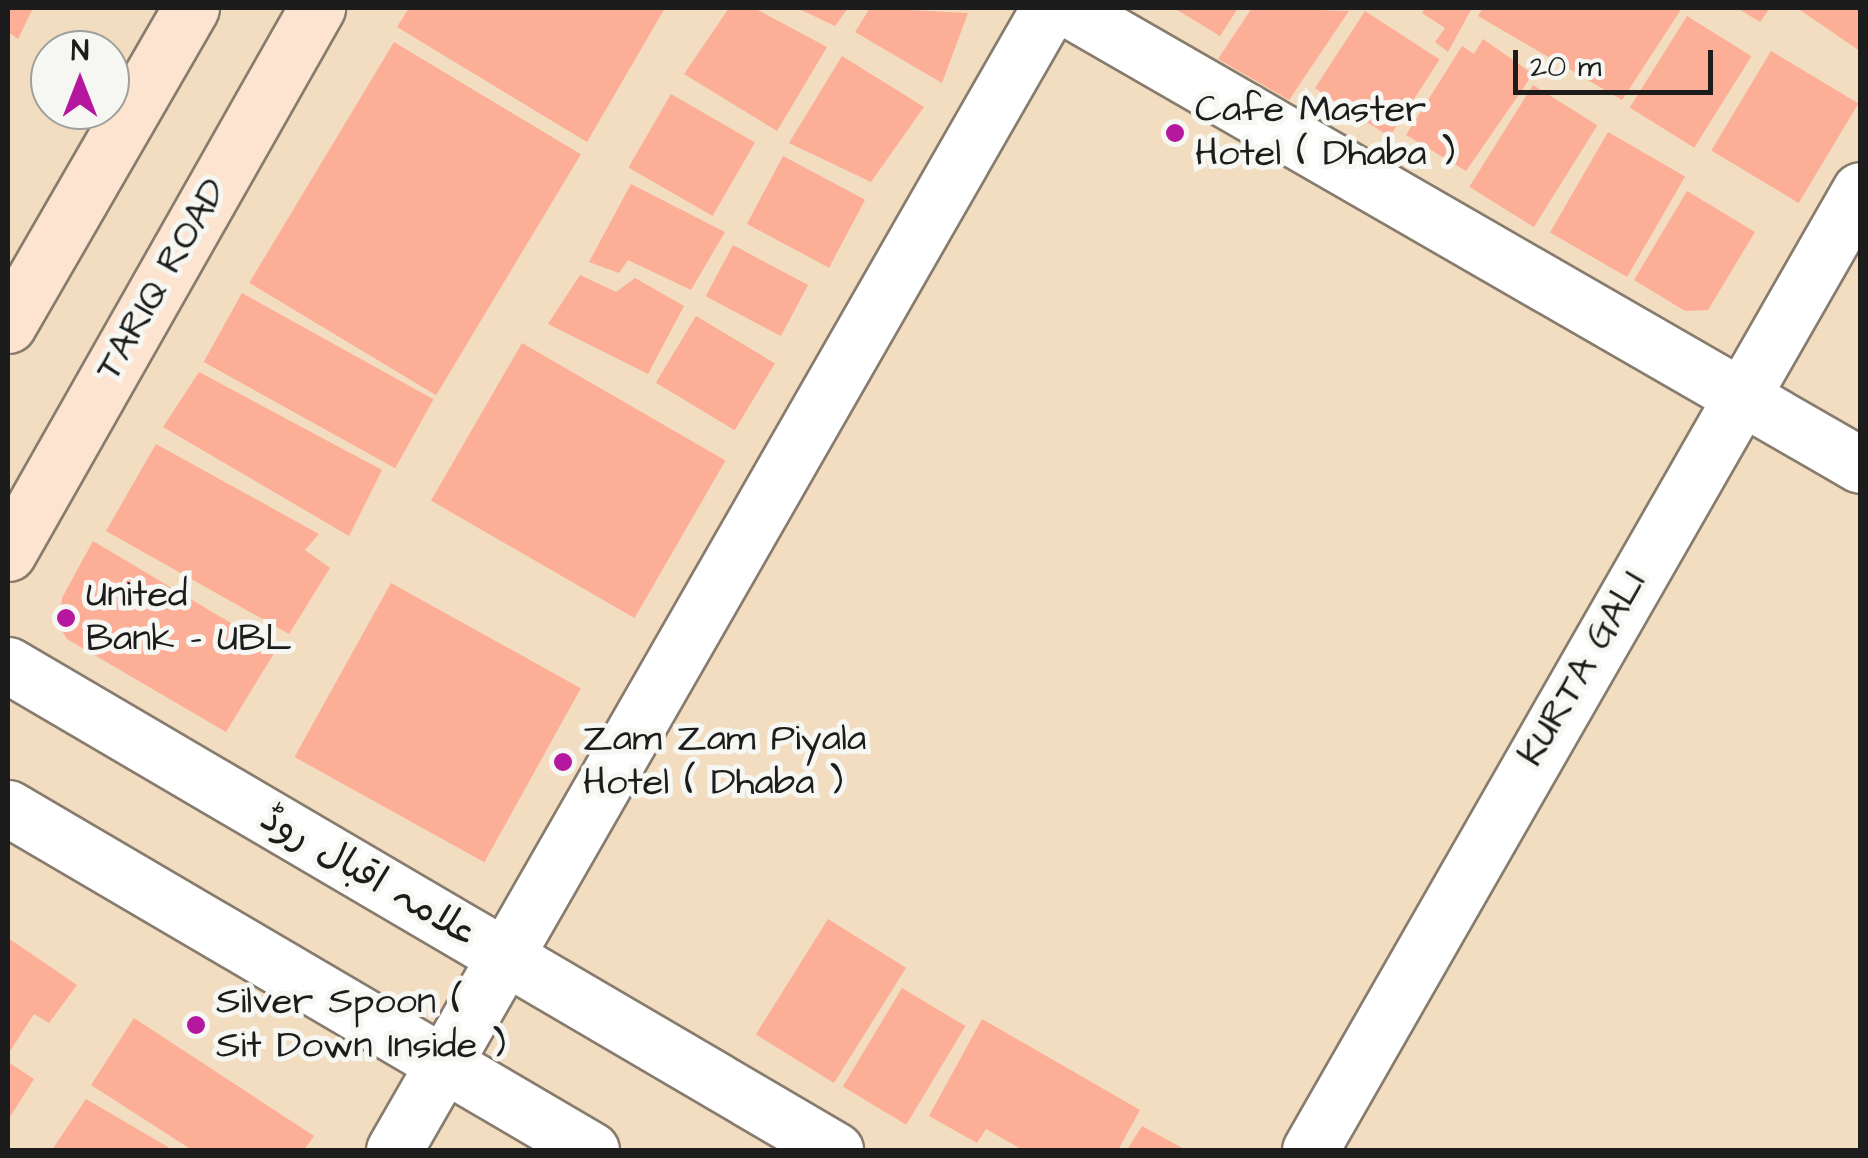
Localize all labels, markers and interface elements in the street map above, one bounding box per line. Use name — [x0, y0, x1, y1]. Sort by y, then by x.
north arrow — [30, 30, 130, 130]
scale bar — [1518, 30, 1718, 92]
text: N — [71, 32, 89, 71]
text: 20 m — [1530, 46, 1601, 88]
place label: Cafe Master Hotel ( Dhaba ) — [1195, 88, 1455, 178]
marker: Cafe Master Hotel ( Dhaba ) — [1164, 122, 1186, 144]
street label: TARIQ ROAD — [86, 171, 238, 389]
street label: KURTA GALI — [1509, 563, 1657, 775]
place label: United Bank - UBL — [86, 573, 292, 662]
marker: United Bank - UBL — [55, 607, 77, 629]
place label: Zam Zam Piyala Hotel ( Dhaba ) — [583, 717, 866, 806]
marker: Zam Zam Piyala Hotel ( Dhaba ) — [552, 751, 574, 773]
street label: علامہ اقبال روڈ — [252, 796, 486, 958]
place label: Silver Spoon ( Sit Down Inside ) — [216, 980, 506, 1070]
marker: Silver Spoon ( Sit Down Inside ) — [185, 1014, 207, 1036]

